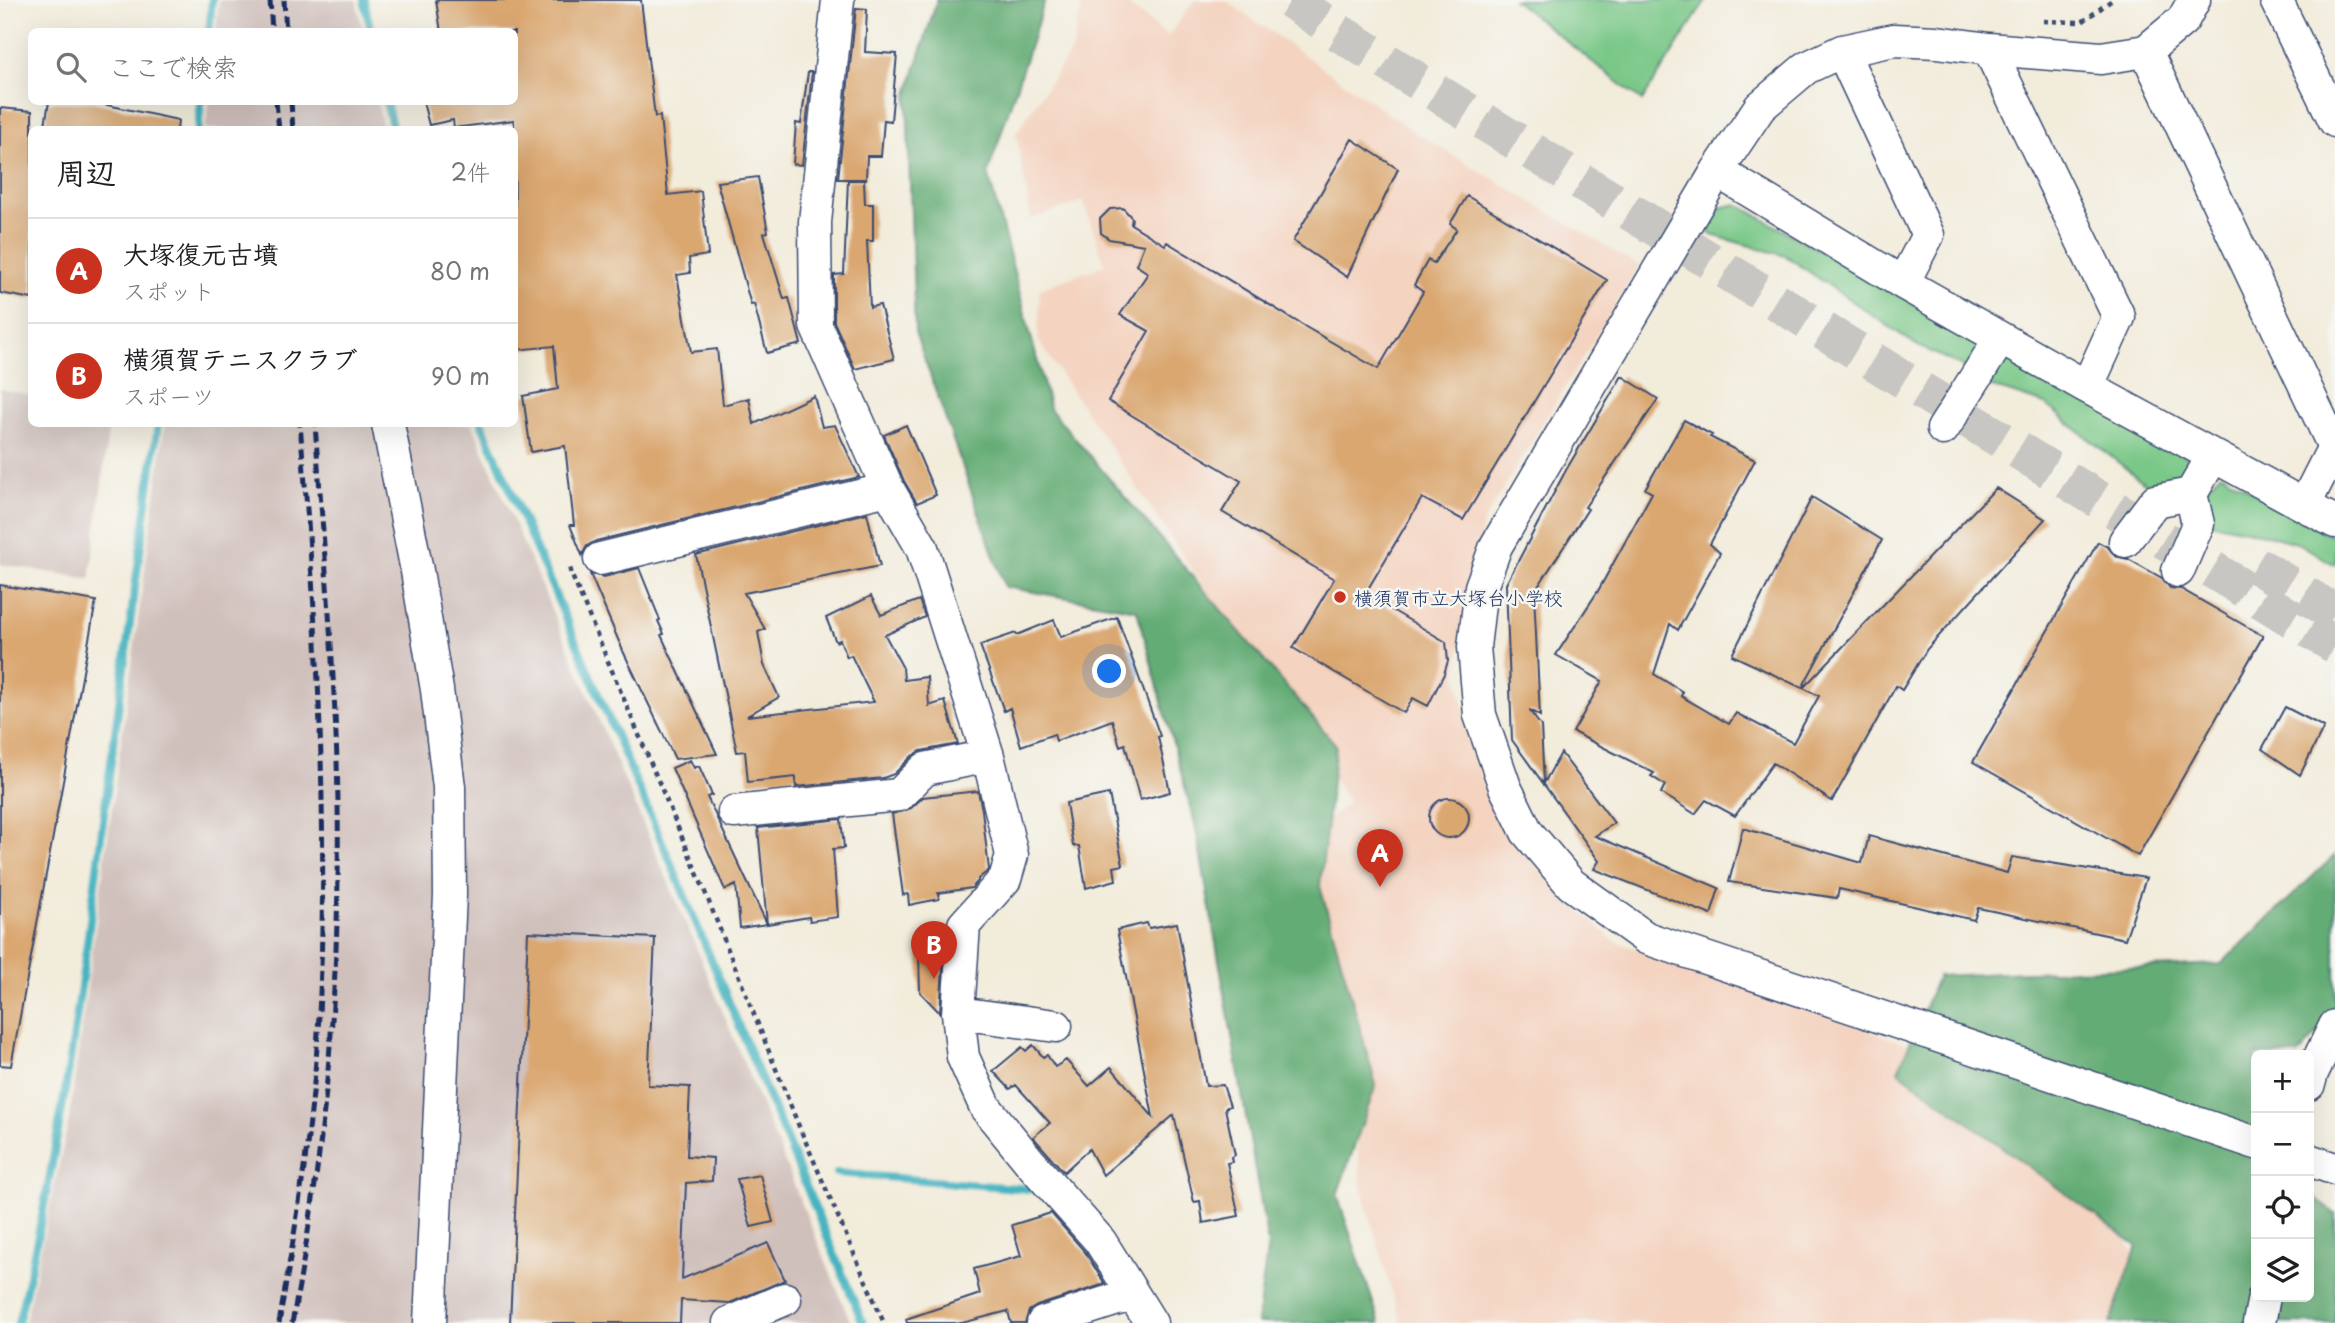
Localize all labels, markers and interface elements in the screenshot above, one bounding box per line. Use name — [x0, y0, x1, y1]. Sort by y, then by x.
search box — [28, 28, 518, 105]
text: ここで検索 — [108, 47, 238, 86]
icon: search — [52, 48, 90, 86]
text: 周辺 — [56, 149, 116, 194]
text: 2件 — [451, 154, 490, 189]
text: 大塚復元古墳 — [123, 234, 279, 273]
text: A — [70, 253, 88, 288]
text: 80 m — [430, 253, 490, 288]
text: スポット — [123, 273, 215, 308]
text: 横須賀テニスクラブ — [123, 339, 358, 378]
text: B — [71, 358, 87, 393]
text: 90 m — [431, 358, 490, 393]
text: スポーツ — [123, 378, 215, 413]
place label: 横須賀市立大塚台小学校 — [1354, 583, 1563, 611]
marker: 横須賀市立大塚台小学校 — [1332, 589, 1348, 605]
your location — [1092, 654, 1126, 688]
pin: A — [1357, 829, 1403, 887]
pin: B — [911, 921, 957, 979]
map controls — [2251, 1050, 2314, 1302]
button: + — [2251, 1050, 2314, 1113]
button: − — [2251, 1113, 2314, 1176]
button: locate — [2251, 1176, 2314, 1239]
button: layers — [2251, 1239, 2314, 1302]

